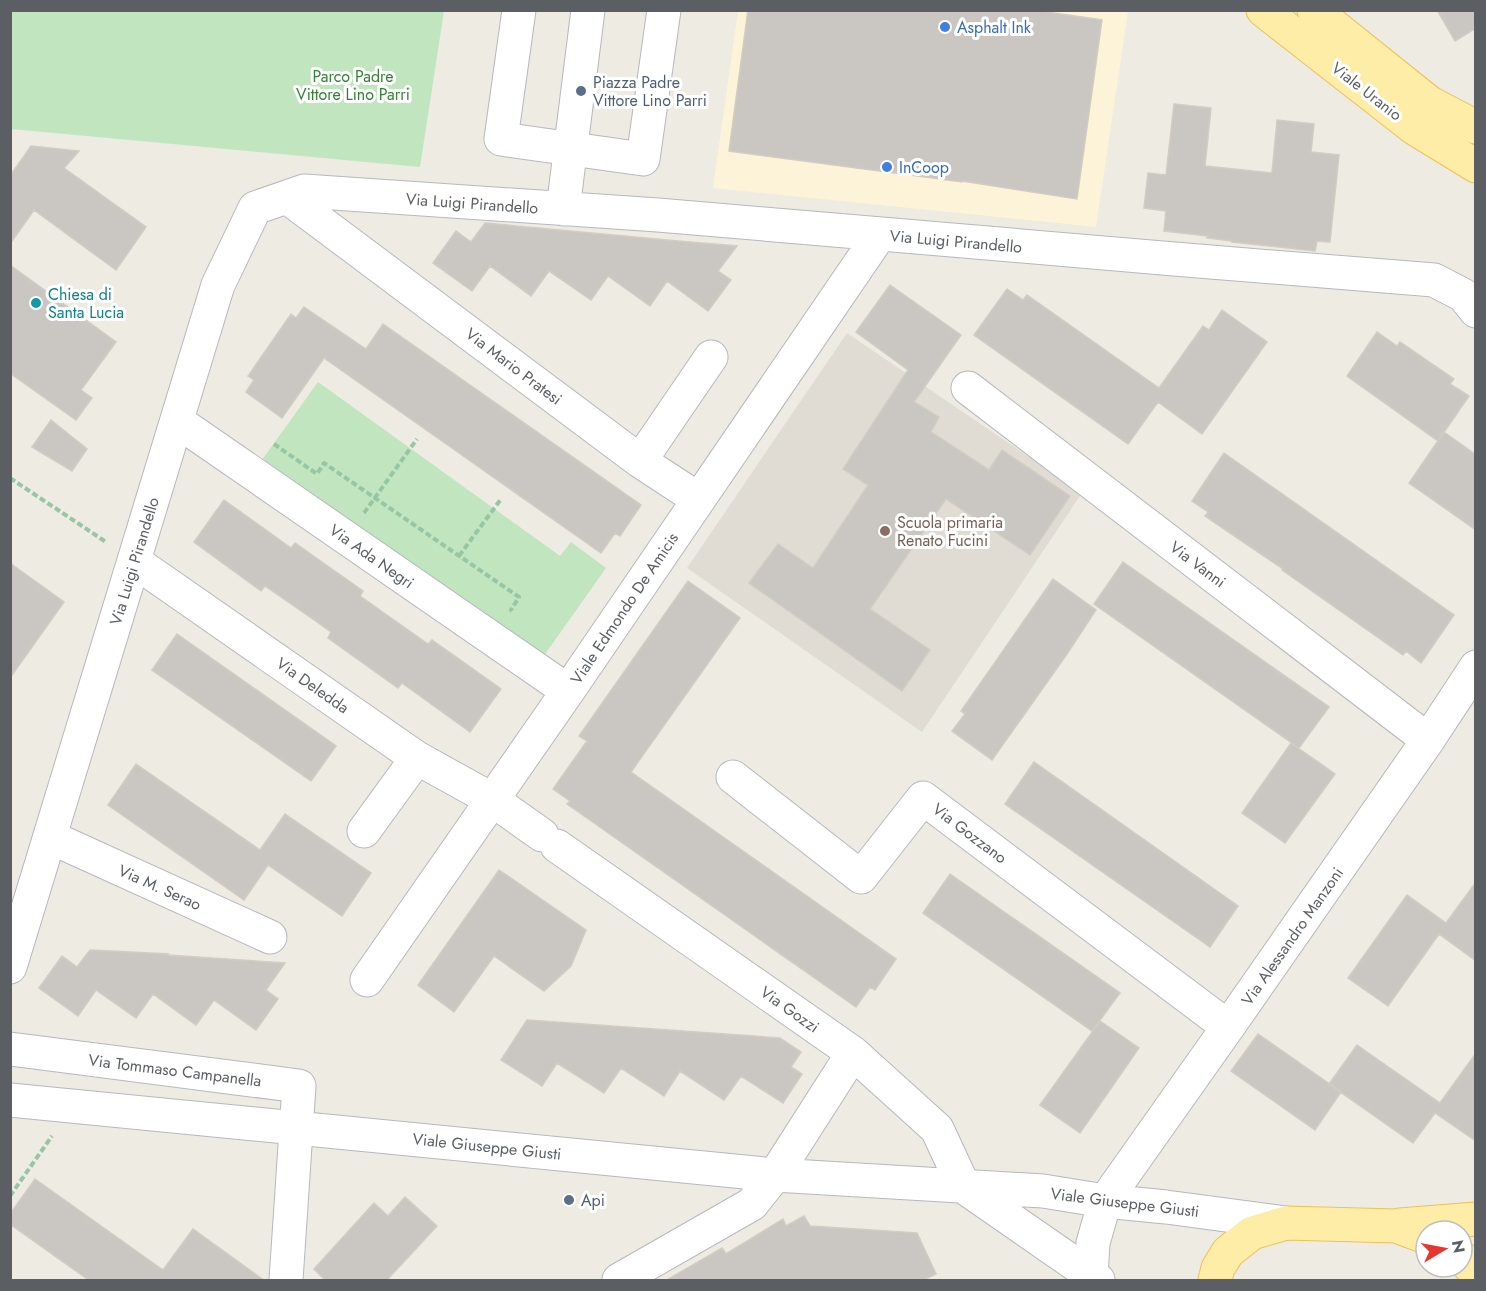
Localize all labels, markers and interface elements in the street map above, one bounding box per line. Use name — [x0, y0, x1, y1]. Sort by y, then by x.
place label: Asphalt Ink — [957, 16, 1032, 39]
marker: Asphalt Ink — [938, 20, 952, 34]
street label: Viale Uranio — [1327, 57, 1407, 126]
park label: Parco Padre Vittore Lino Parri — [296, 65, 410, 106]
place label: Piazza Padre Vittore Lino Parri — [593, 71, 707, 112]
marker: Piazza Padre Vittore Lino Parri — [574, 84, 588, 98]
place label: InCoop — [899, 156, 949, 179]
marker: InCoop — [880, 160, 894, 174]
street label: Via Luigi Pirandello — [405, 187, 539, 220]
street label: Via Luigi Pirandello — [889, 224, 1023, 259]
place label: Chiesa di Santa Lucia — [48, 283, 124, 324]
marker: Chiesa di Santa Lucia — [29, 296, 43, 310]
street label: Via Mario Pratesi — [461, 322, 567, 410]
street label: Via Luigi Pirandello — [104, 494, 165, 628]
place label: Scuola primaria Renato Fucini — [897, 511, 1003, 552]
street label: Via Ada Negri — [325, 519, 419, 594]
marker: Scuola primaria Renato Fucini — [878, 524, 892, 538]
street label: Viale Edmondo De Amicis — [565, 528, 684, 689]
street label: Via Vanni — [1165, 536, 1231, 593]
street label: Via Deledda — [272, 652, 354, 719]
street label: Via Gozzano — [928, 798, 1012, 869]
street label: Via M. Serao — [115, 859, 205, 916]
street label: Via Alessandro Manzoni — [1236, 862, 1349, 1010]
street label: Via Gozzi — [755, 981, 824, 1038]
street label: Via Tommaso Campanella — [87, 1048, 263, 1093]
street label: Viale Giuseppe Giusti — [411, 1127, 562, 1166]
street label: Viale Giuseppe Giusti — [1049, 1182, 1201, 1223]
place label: Api — [581, 1189, 605, 1212]
marker: Api — [562, 1193, 576, 1207]
north arrow — [1414, 1219, 1474, 1279]
text: N — [1446, 1238, 1471, 1255]

